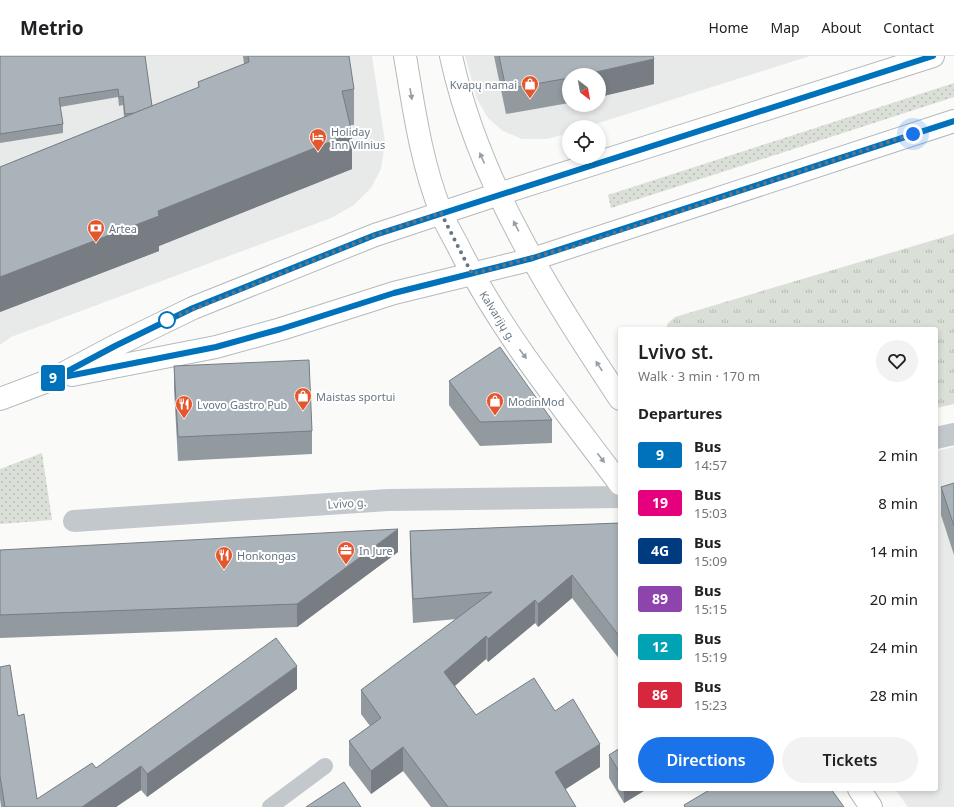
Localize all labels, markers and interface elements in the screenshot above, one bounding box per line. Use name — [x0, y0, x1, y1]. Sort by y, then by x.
text: Metrio — [20, 15, 84, 41]
text: Home — [709, 18, 748, 37]
text: Map — [770, 18, 800, 37]
text: About — [822, 18, 861, 37]
text: Contact — [883, 18, 934, 37]
north arrow — [562, 68, 606, 112]
map controls — [562, 68, 606, 164]
shop icon: Kvapų namai — [520, 74, 540, 99]
place label: Kvapų namai — [450, 77, 517, 92]
one-way arrow — [408, 88, 414, 101]
button: locate — [562, 120, 606, 164]
place label: Holiday Inn Vilnius — [331, 124, 385, 152]
your location — [903, 124, 923, 144]
hotel icon: Holiday Inn Vilnius — [308, 127, 328, 152]
one-way arrow — [479, 152, 485, 164]
bank icon: Artea — [86, 218, 106, 243]
one-way arrow — [513, 220, 519, 232]
place label: Artea — [109, 221, 137, 236]
street label: Kalvarijų g. — [476, 288, 520, 344]
unlabelled marker — [158, 311, 176, 329]
text: Lvivo st. — [638, 339, 714, 365]
button: heart — [876, 340, 918, 382]
one-way arrow — [519, 349, 527, 360]
one-way arrow — [595, 361, 602, 372]
line badge: 9 — [40, 365, 66, 391]
text: Walk · 3 min · 170 m — [638, 367, 760, 385]
text: 9 — [49, 368, 57, 387]
shop icon: Maistas sportui — [293, 386, 313, 411]
place label: Maistas sportui — [316, 389, 395, 404]
shop icon: ModinMod — [485, 391, 505, 416]
restaurant icon: Lvovo Gastro Pub — [174, 394, 194, 419]
place label: ModinMod — [508, 394, 564, 409]
place label: Lvovo Gastro Pub — [197, 397, 288, 412]
text: Departures — [638, 403, 722, 423]
text: Bus — [694, 436, 721, 456]
text: 9 — [656, 445, 664, 464]
text: 2 min — [878, 445, 918, 465]
one-way arrow — [597, 453, 605, 464]
text: 14:57 — [694, 456, 727, 474]
text: Bus — [694, 484, 721, 504]
text: 19 — [652, 493, 668, 512]
text: 8 min — [878, 493, 918, 513]
street label: Lvivo g. — [327, 494, 367, 512]
text: 15:03 — [694, 504, 727, 522]
text: Bus — [694, 532, 721, 552]
office icon: In Jure — [336, 540, 356, 565]
text: 4G — [651, 541, 669, 560]
text: 14 min — [870, 541, 918, 561]
place label: In Jure — [359, 543, 393, 558]
restaurant icon: Honkongas — [214, 545, 234, 570]
place label: Honkongas — [237, 548, 296, 563]
text: 15:09 — [694, 552, 727, 570]
text: Bus — [694, 580, 721, 600]
text: 89 — [652, 589, 668, 608]
text: 20 min — [870, 589, 918, 609]
text: 15:15 — [694, 600, 727, 618]
text: Bus — [694, 628, 721, 648]
text: 12 — [652, 637, 668, 656]
text: 24 min — [870, 637, 918, 657]
text: 15:19 — [694, 648, 727, 666]
text: Bus — [694, 676, 721, 696]
text: 86 — [652, 685, 668, 704]
text: 28 min — [870, 685, 918, 705]
text: 15:23 — [694, 696, 727, 714]
button: Directions — [638, 737, 774, 783]
button: Tickets — [782, 737, 918, 783]

